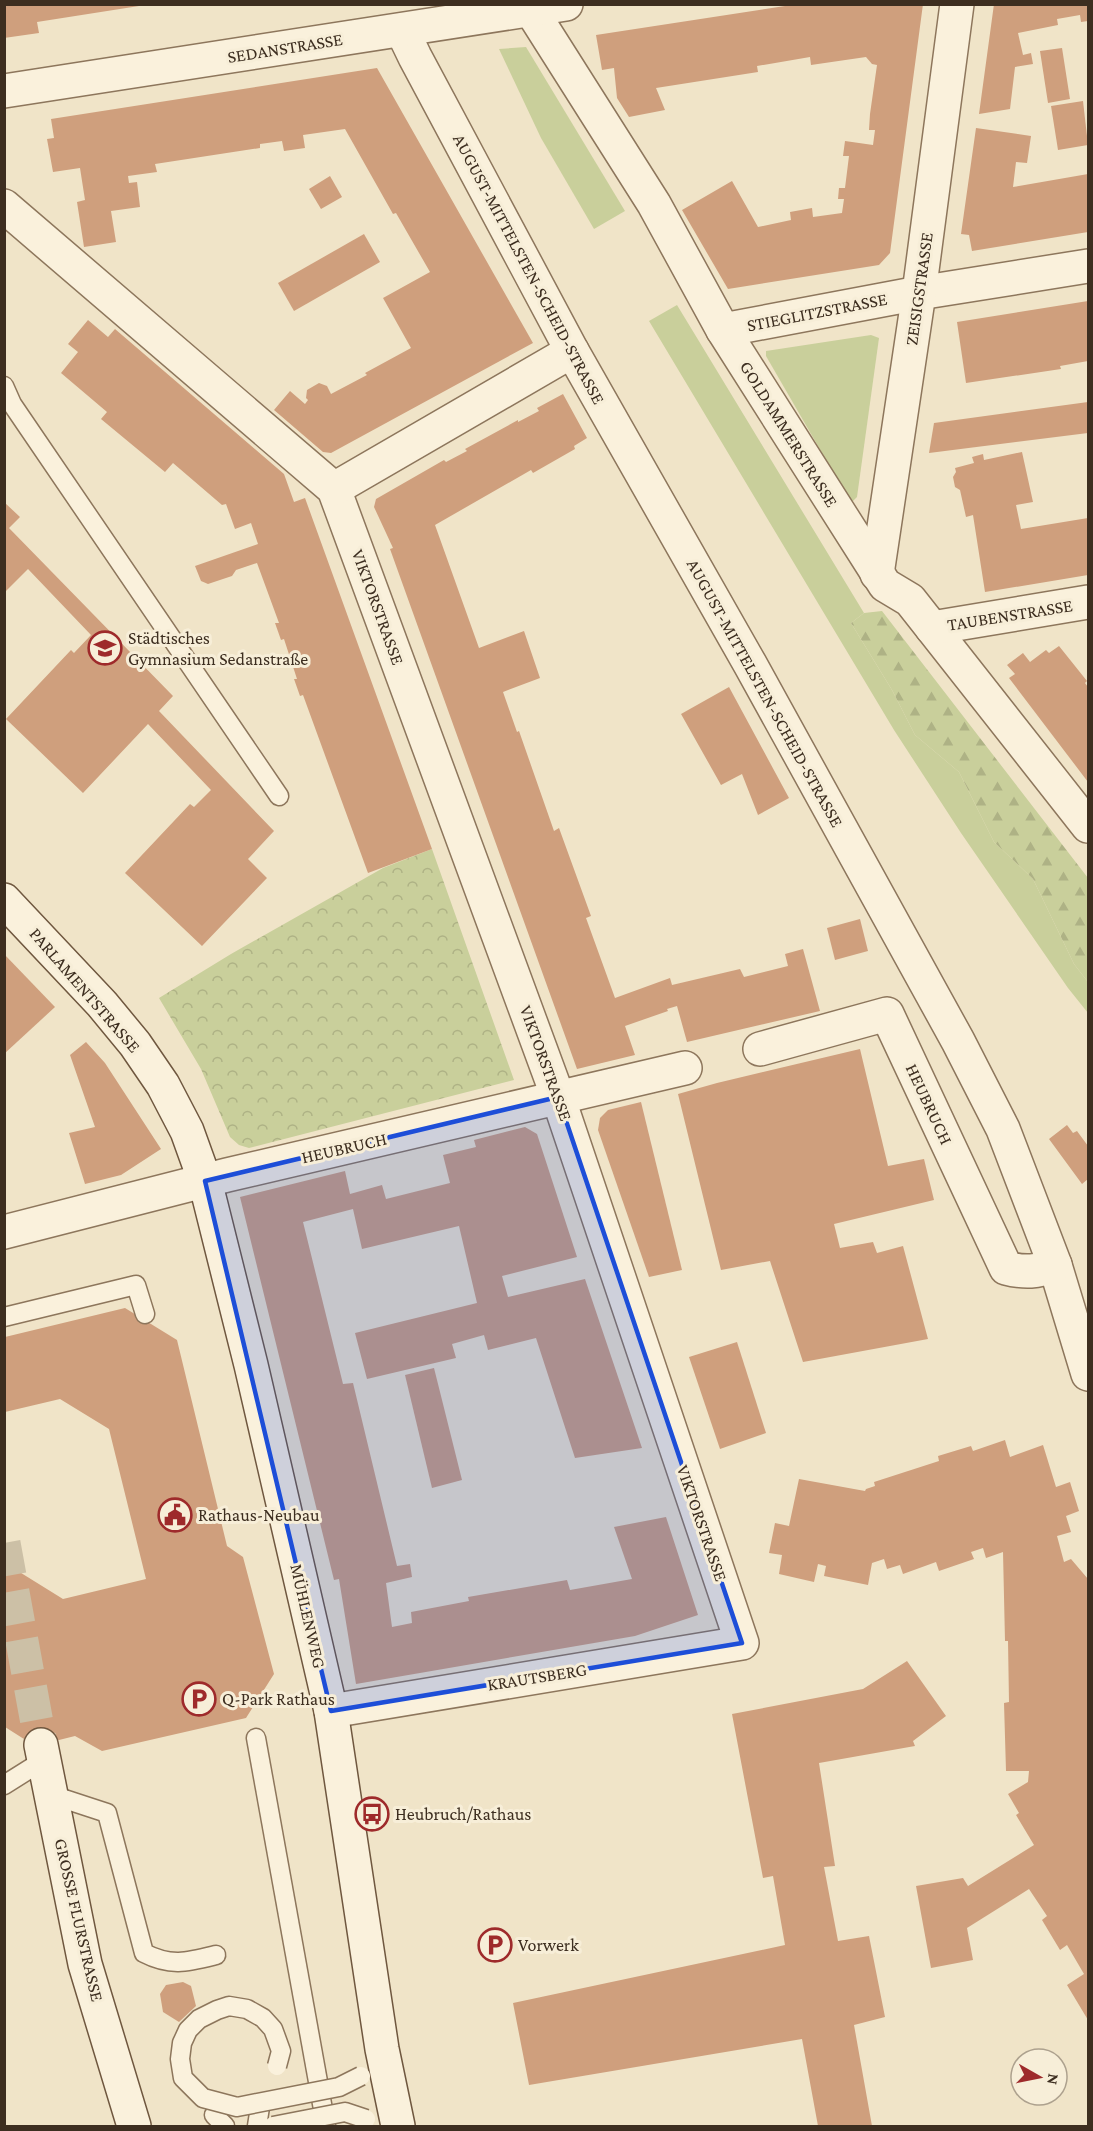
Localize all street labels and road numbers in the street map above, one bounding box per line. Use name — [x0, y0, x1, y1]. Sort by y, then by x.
street label: SEDANSTRASSE — [226, 29, 344, 67]
street label: AUGUST-MITTELSTEN-SCHEID-STRASSE — [449, 130, 609, 408]
street label: ZEISIGSTRASSE — [901, 231, 937, 347]
street label: STIEGLITZSTRASSE — [745, 289, 889, 335]
street label: GOLDAMMERSTRASSE — [736, 357, 842, 511]
street label: VIKTORSTRASSE — [348, 546, 408, 668]
street label: AUGUST-MITTELSTEN-SCHEID-STRASSE — [683, 556, 847, 831]
street label: TAUBENSTRASSE — [946, 595, 1074, 635]
street label: PARLAMENTSTRASSE — [25, 924, 145, 1057]
street label: VIKTORSTRASSE — [516, 1002, 576, 1124]
street label: HEUBRUCH — [902, 1060, 956, 1148]
street label: HEUBRUCH — [299, 1128, 389, 1168]
street label: VIKTORSTRASSE — [673, 1462, 731, 1584]
street label: MÜHLENWEG — [286, 1562, 330, 1670]
street label: KRAUTSBERG — [486, 1659, 588, 1695]
street label: GROSSE FLURSTRASSE — [50, 1836, 108, 2004]

